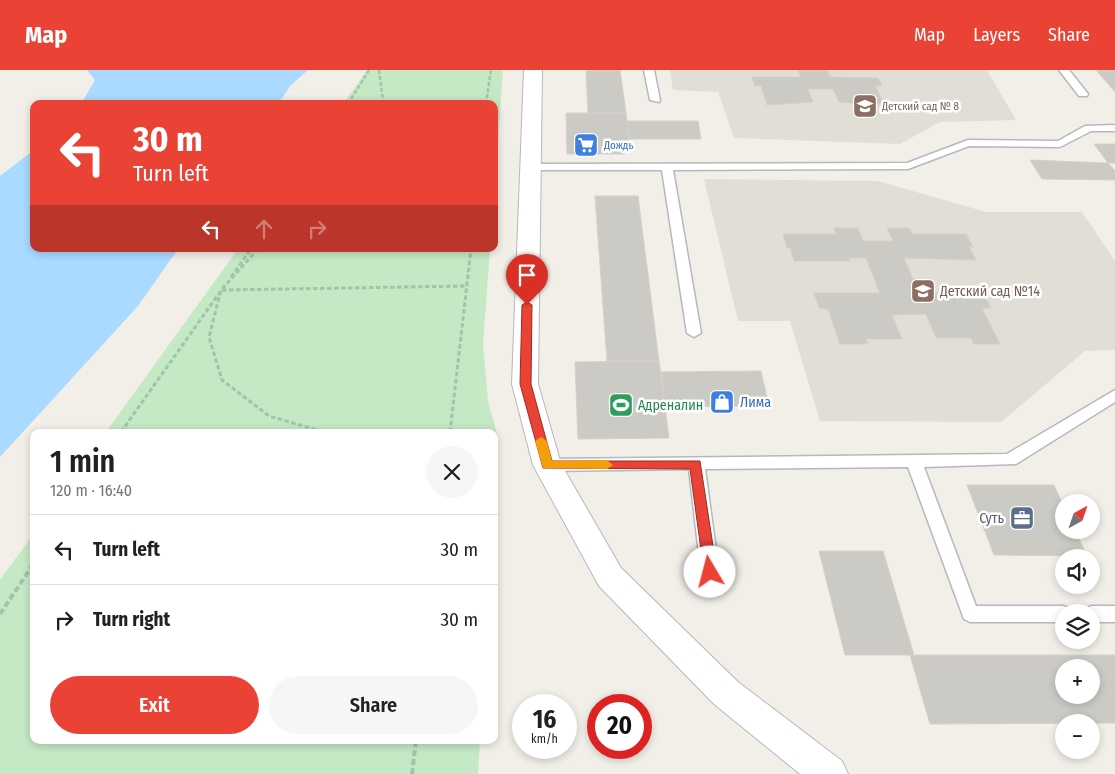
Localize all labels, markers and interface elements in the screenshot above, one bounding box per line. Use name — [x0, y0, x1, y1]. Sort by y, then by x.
text: Map — [25, 21, 67, 49]
text: Map — [914, 24, 945, 46]
text: Layers — [973, 24, 1020, 46]
text: Share — [1048, 24, 1090, 46]
school or university icon: Детский сад № 8 — [852, 93, 878, 119]
place label: Детский сад № 8 — [881, 100, 960, 113]
text: 30 m — [133, 118, 203, 160]
icon: left — [50, 120, 115, 185]
supermarket icon: Дождь — [573, 132, 599, 158]
place label: Дождь — [603, 139, 633, 152]
text: Turn left — [133, 160, 209, 187]
icon: left — [197, 215, 225, 243]
icon: ahead — [250, 215, 278, 243]
icon: right — [303, 215, 331, 243]
pin — [506, 254, 548, 305]
icon: arrive — [513, 261, 541, 289]
school or university icon: Детский сад №14 — [910, 278, 936, 304]
place label: Детский сад №14 — [939, 283, 1040, 300]
shop icon: Лима — [709, 389, 735, 415]
sports icon: Адреналин — [608, 392, 634, 418]
place label: Лима — [740, 394, 771, 411]
place label: Адреналин — [638, 397, 703, 414]
text: 1 min — [50, 444, 115, 480]
button: close — [426, 446, 478, 498]
text: 120 m · 16:40 — [50, 481, 132, 500]
north arrow — [1055, 494, 1100, 539]
map controls — [1055, 494, 1100, 759]
office icon: Суть — [1009, 505, 1035, 531]
place label: Суть — [979, 510, 1005, 527]
icon: left — [50, 536, 78, 564]
text: Turn left — [93, 538, 160, 561]
text: 30 m — [440, 538, 478, 561]
position arrow — [683, 545, 735, 597]
button: sound — [1055, 549, 1100, 594]
button: layers — [1055, 604, 1100, 649]
icon: right — [50, 606, 78, 634]
text: Turn right — [93, 608, 170, 631]
text: 30 m — [440, 608, 478, 631]
button: + — [1055, 659, 1100, 704]
button: Exit — [50, 676, 259, 734]
button: Share — [269, 676, 478, 734]
speed limit sign: 20 — [587, 694, 652, 759]
text: 16 — [533, 705, 556, 735]
button: − — [1055, 714, 1100, 759]
text: km/h — [531, 732, 558, 746]

